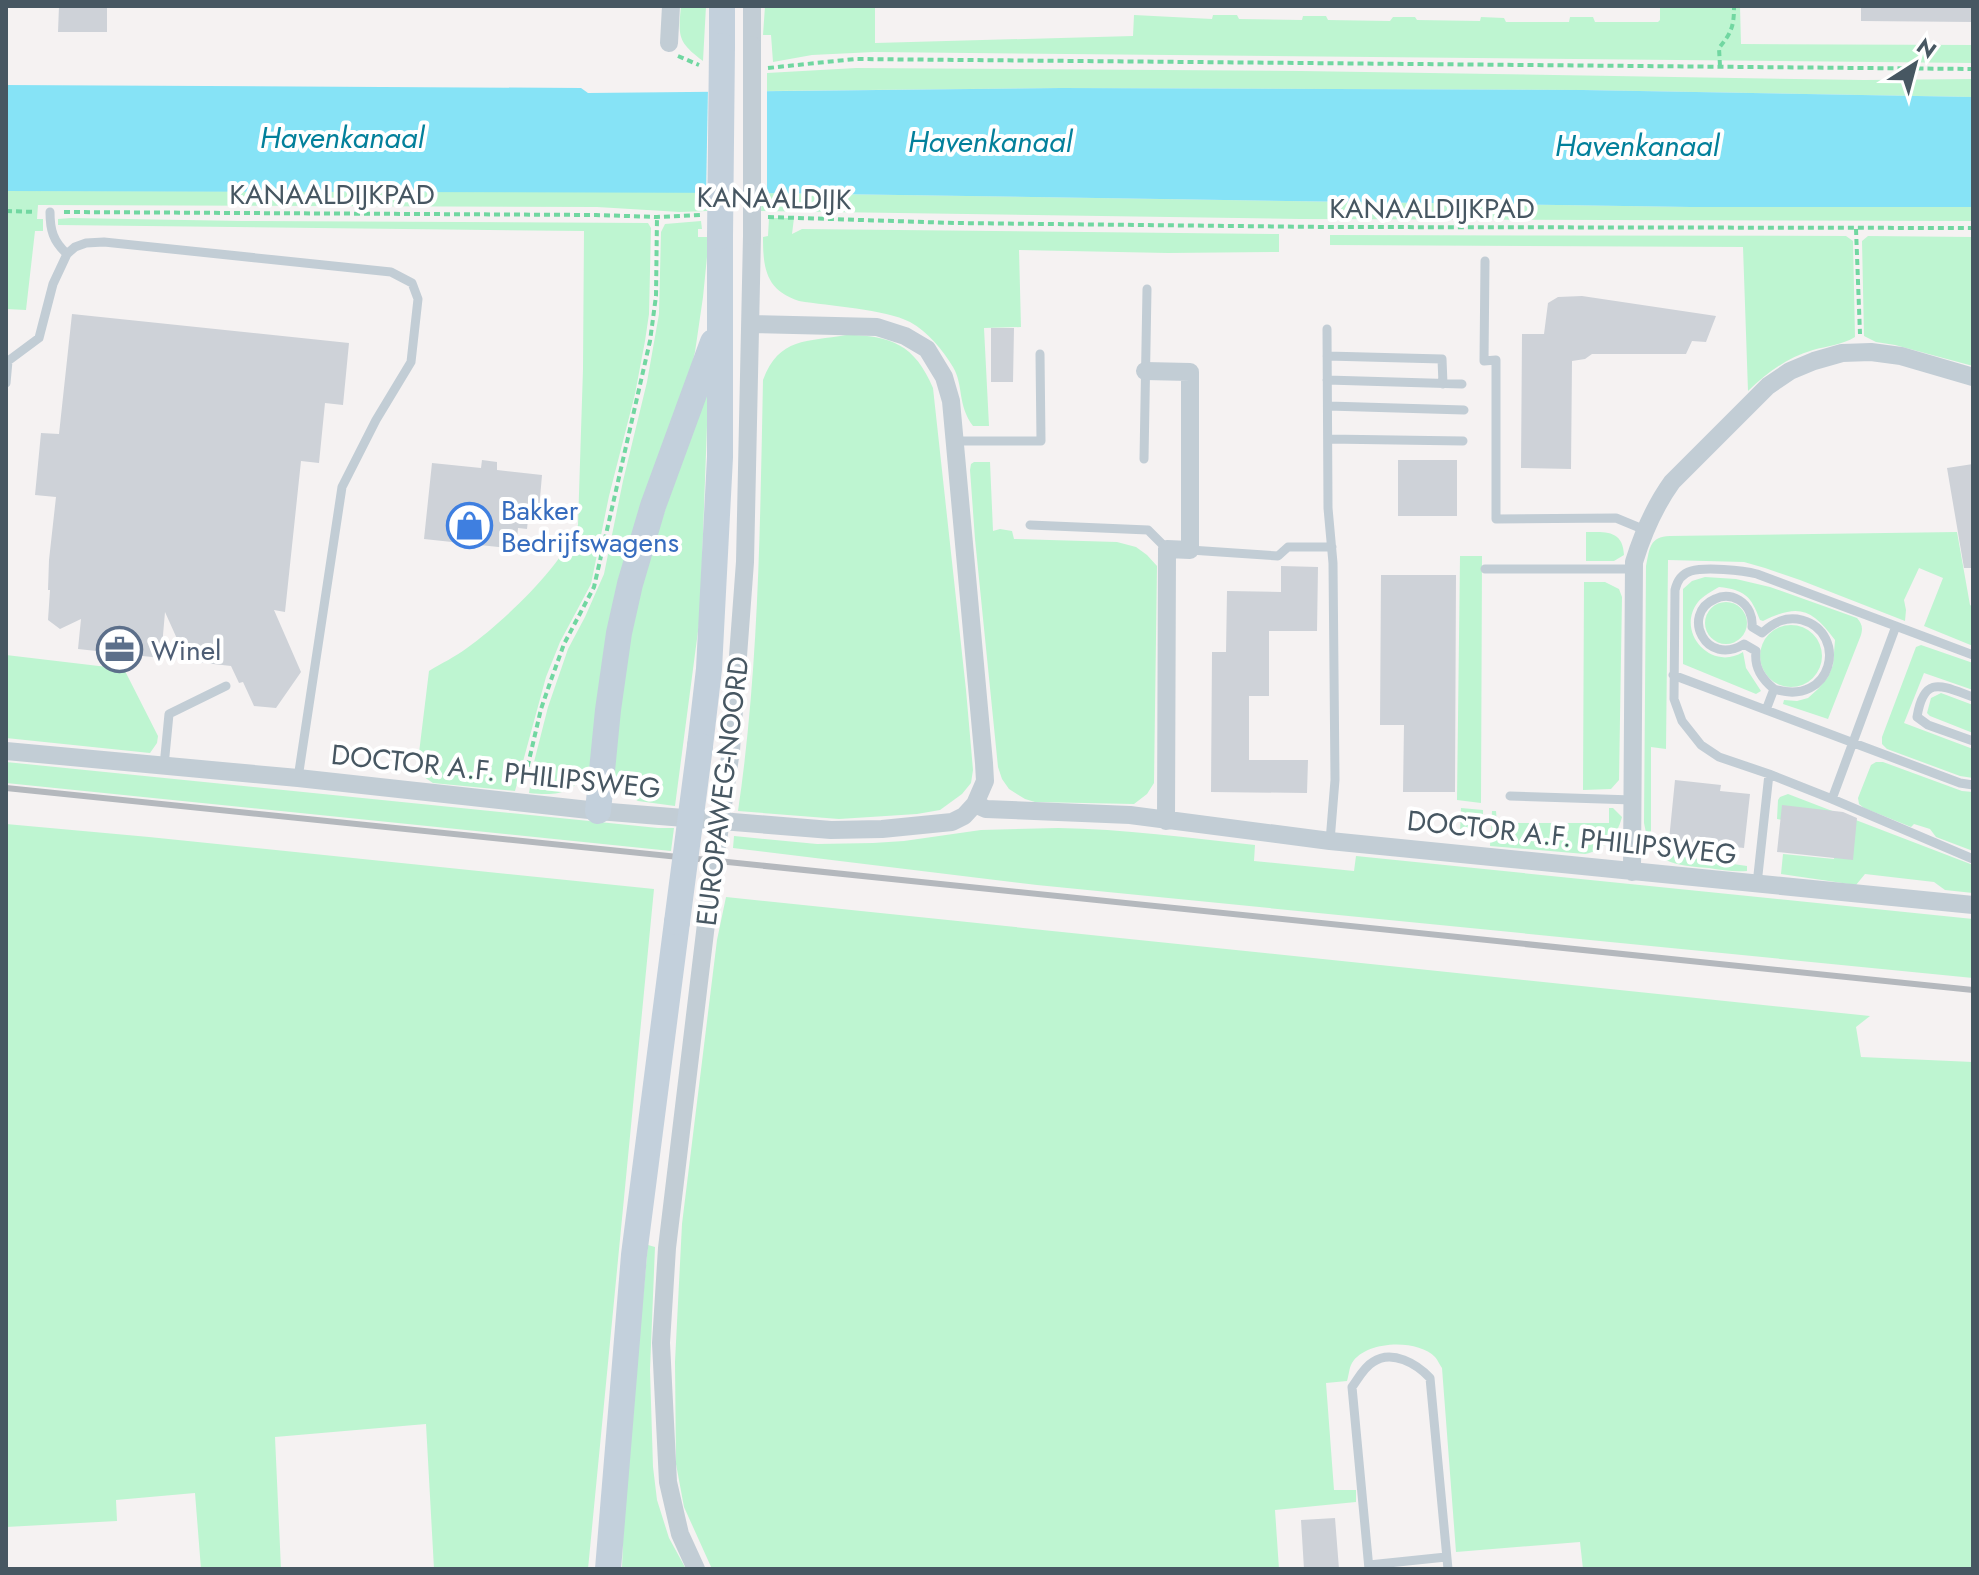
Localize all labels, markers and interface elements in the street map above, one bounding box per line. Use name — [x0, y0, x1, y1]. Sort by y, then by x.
north arrow — [1875, 24, 1955, 104]
text: N — [1910, 30, 1943, 66]
water label: Havenkanaal — [260, 116, 426, 159]
water label: Havenkanaal — [908, 120, 1074, 163]
water label: Havenkanaal — [1555, 124, 1721, 167]
street label: KANAALDIJKPAD — [229, 174, 435, 215]
street label: KANAALDIJK — [696, 177, 852, 220]
street label: KANAALDIJKPAD — [1329, 188, 1535, 229]
place label: Bakker Bedrijfswagens — [501, 490, 679, 563]
shop icon: Bakker Bedrijfswagens — [446, 502, 494, 550]
office icon: Winel — [96, 626, 144, 674]
place label: Winel — [151, 630, 222, 671]
street label: EUROPAWEG-NOORD — [686, 654, 759, 928]
street label: DOCTOR A.F. PHILIPSWEG — [329, 734, 663, 809]
street label: DOCTOR A.F. PHILIPSWEG — [1405, 800, 1739, 875]

